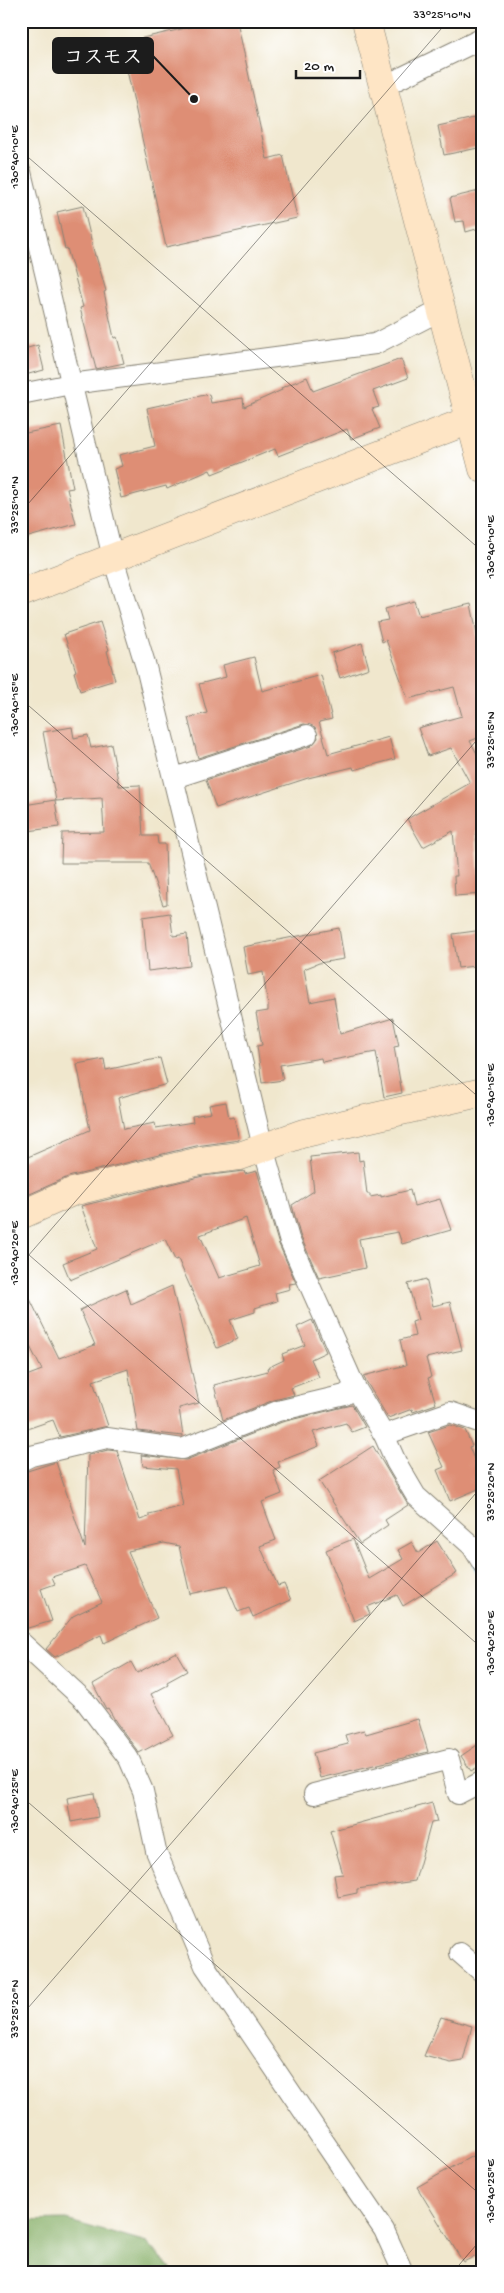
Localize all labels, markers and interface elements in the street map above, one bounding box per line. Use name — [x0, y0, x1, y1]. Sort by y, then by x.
text: 33°25'10"N — [412, 9, 471, 23]
callout: コスモス — [53, 38, 153, 73]
text: コスモス — [63, 48, 143, 71]
scale bar — [296, 48, 360, 80]
text: 20 m — [304, 58, 334, 76]
text: 130°40'10"E — [9, 125, 23, 189]
text: 33°25'10"N — [9, 476, 23, 535]
text: 130°40'10"E — [485, 515, 499, 579]
text: 130°40'15"E — [9, 673, 23, 737]
text: 33°25'15"N — [485, 711, 499, 770]
text: 130°40'15"E — [485, 1063, 499, 1127]
text: 130°40'20"E — [9, 1220, 23, 1286]
text: 33°25'20"N — [485, 1463, 499, 1522]
text: 130°40'20"E — [485, 1610, 499, 1676]
text: 130°40'25"E — [9, 1769, 23, 1834]
text: 33°25'20"N — [9, 1980, 23, 2039]
text: 130°40'25"E — [485, 2159, 499, 2224]

